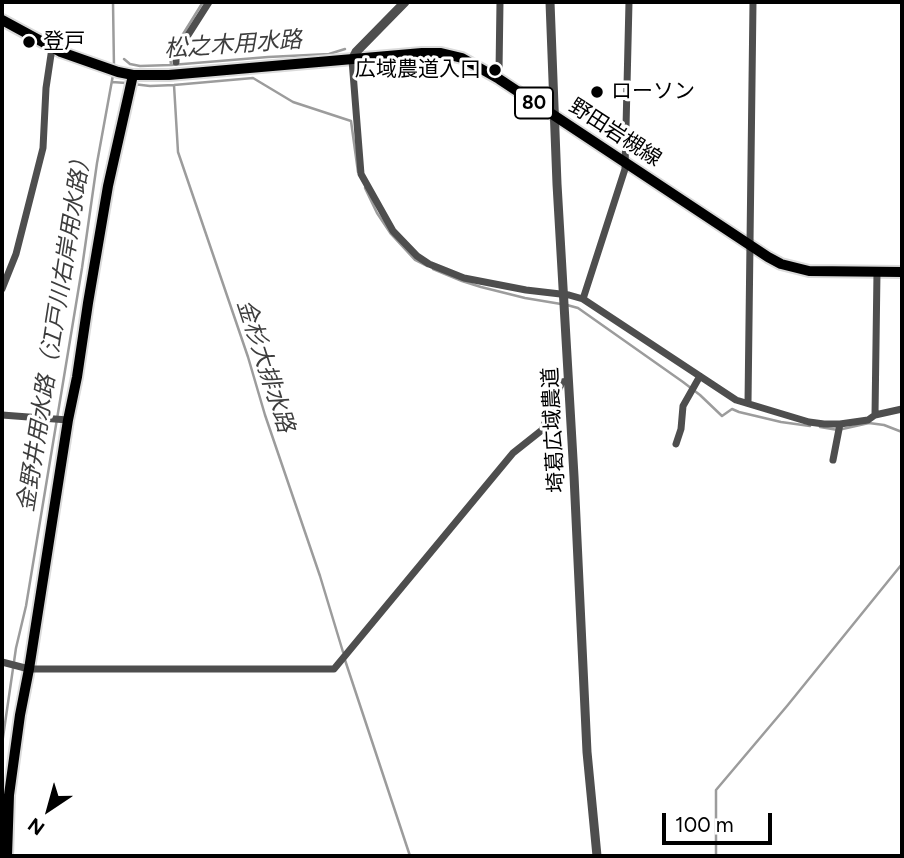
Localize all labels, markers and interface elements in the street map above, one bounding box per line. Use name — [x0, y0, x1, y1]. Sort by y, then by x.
water label: 松之木用水路 — [163, 26, 303, 64]
place label: 登戸 — [43, 29, 85, 55]
marker: 登戸 — [21, 34, 37, 50]
place label: 広域農道入口 — [355, 57, 481, 83]
marker: 広域農道入口 — [487, 62, 503, 78]
place label: ローソン — [611, 79, 695, 105]
marker: ローソン — [589, 84, 605, 100]
road number: 80 — [515, 88, 553, 118]
street label: 野田岩槻線 — [564, 94, 666, 172]
water label: 金野井用水路（江戸川右岸用水路） — [13, 146, 97, 514]
water label: 金杉大排水路 — [231, 296, 299, 436]
street label: 埼葛広域農道 — [538, 366, 570, 494]
north arrow — [14, 774, 84, 844]
scale bar — [666, 798, 776, 842]
text: 100 m — [675, 812, 734, 837]
text: N — [24, 813, 49, 840]

